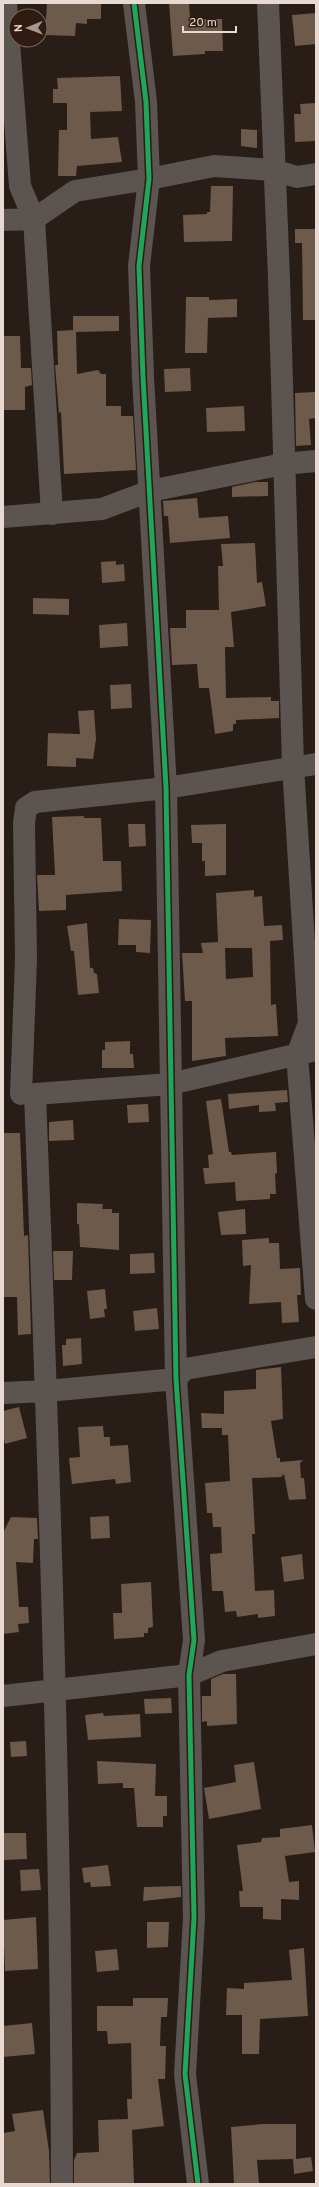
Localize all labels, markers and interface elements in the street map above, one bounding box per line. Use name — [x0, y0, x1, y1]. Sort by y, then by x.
north arrow — [8, 8, 48, 48]
scale bar — [183, 8, 236, 34]
text: 20 m — [189, 15, 217, 31]
text: N — [12, 24, 26, 32]

